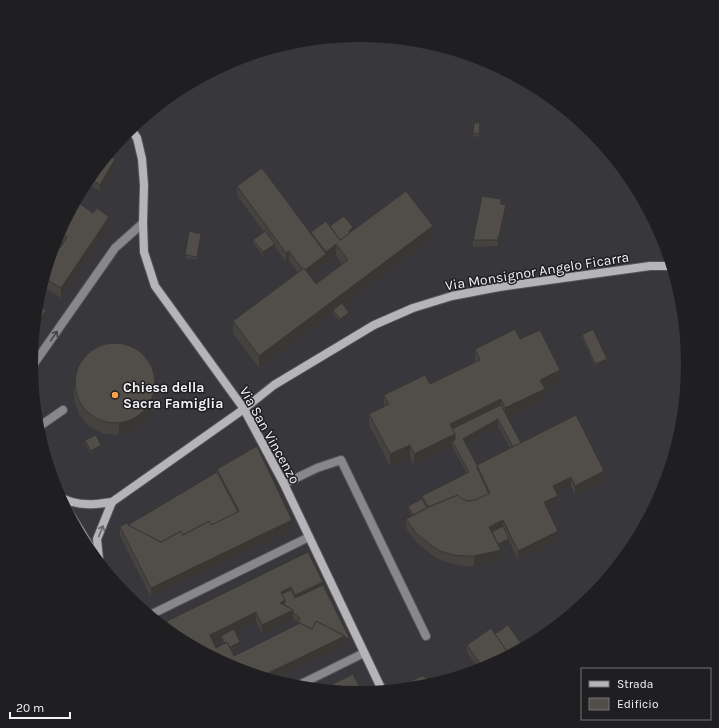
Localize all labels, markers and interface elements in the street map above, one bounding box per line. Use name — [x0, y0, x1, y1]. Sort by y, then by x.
street label: Via Monsignor Angelo Ficarra — [444, 249, 630, 294]
one-way arrow — [50, 331, 58, 342]
place label: Chiesa della Sacra Famiglia — [123, 379, 223, 412]
street label: Via San Vincenzo — [236, 384, 303, 487]
marker: Chiesa della Sacra Famiglia — [110, 390, 120, 400]
one-way arrow — [97, 525, 105, 537]
legend — [581, 668, 711, 720]
text: Strada — [617, 677, 653, 691]
scale bar — [10, 694, 70, 720]
text: Edificio — [617, 697, 658, 711]
text: 20 m — [16, 701, 44, 715]

